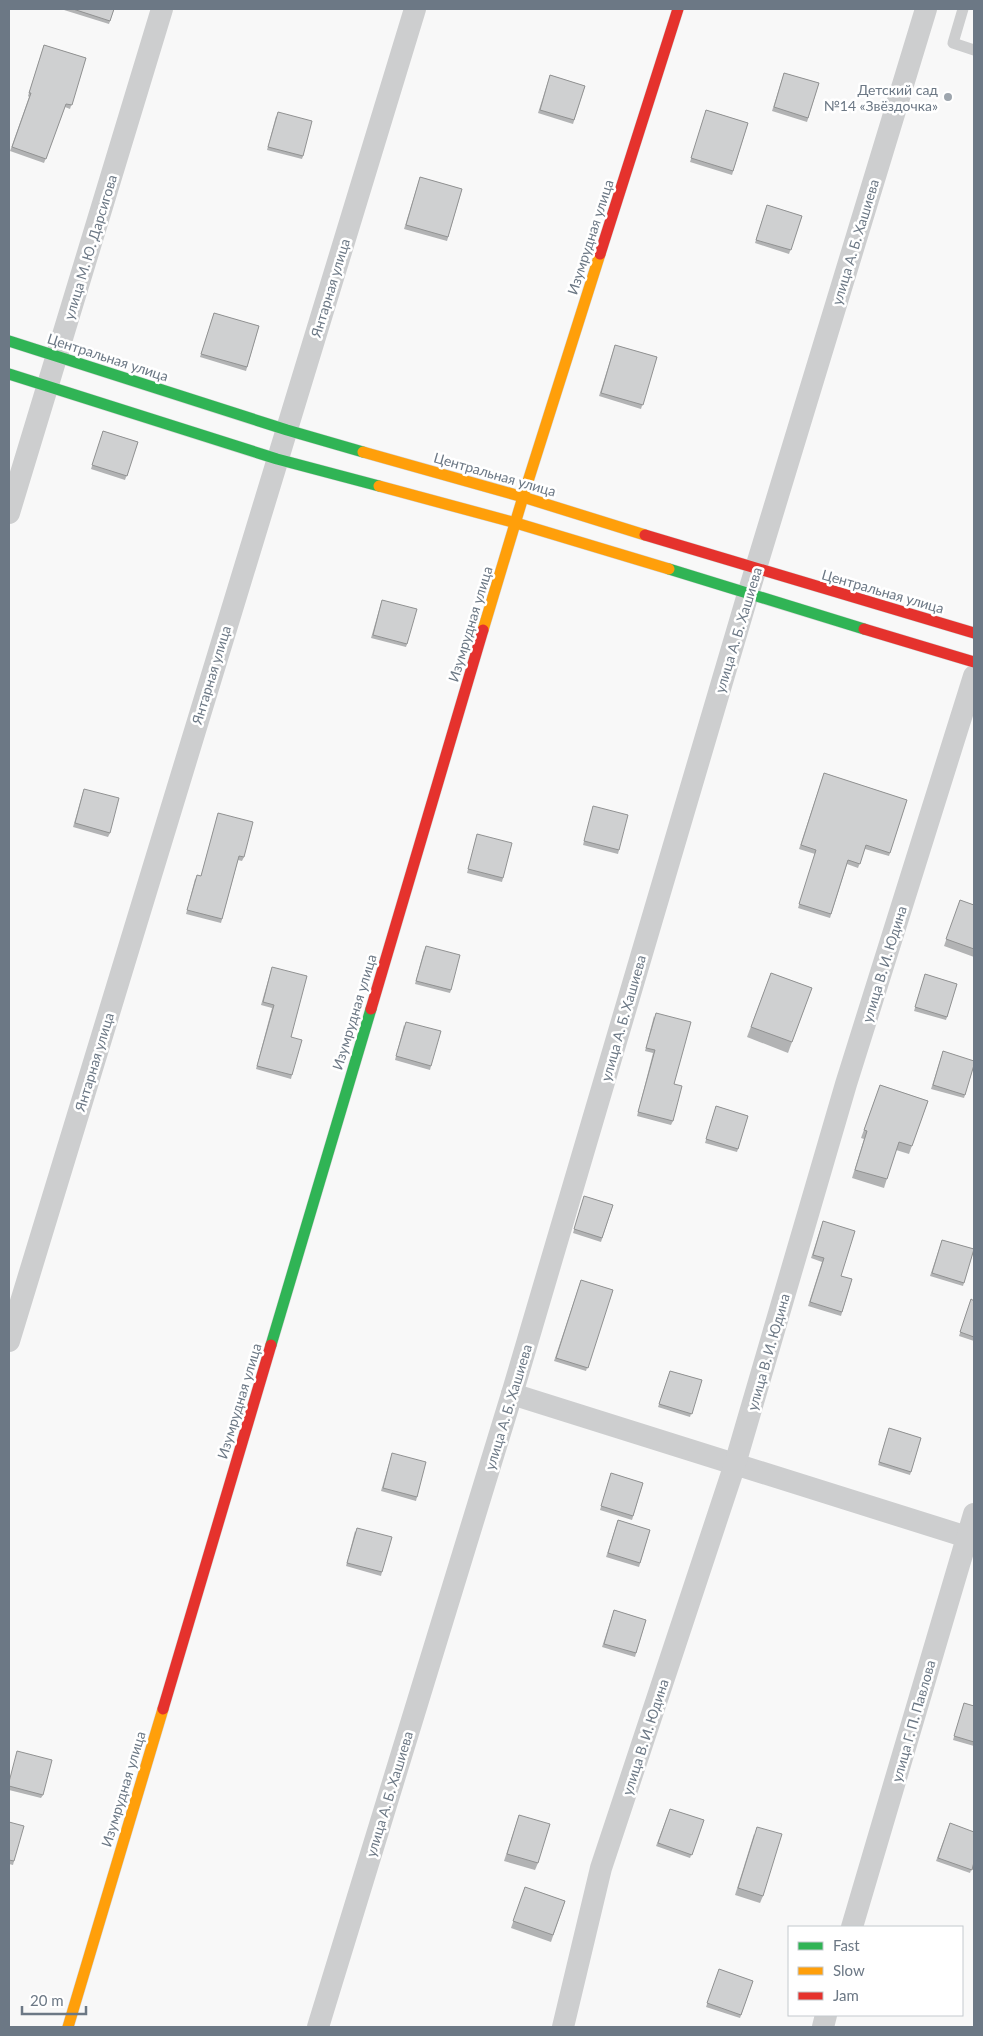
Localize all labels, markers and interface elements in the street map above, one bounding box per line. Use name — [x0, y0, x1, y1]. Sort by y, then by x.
place label: Детский сад №14 «Звёздочка» — [824, 81, 938, 114]
marker: Детский сад №14 «Звёздочка» — [942, 91, 954, 103]
street label: улица М. Ю. Дарсигова — [60, 172, 120, 322]
street label: Изумрудная улица — [563, 177, 617, 297]
street label: улица А. Б. Хашиева — [828, 177, 882, 307]
street label: Янтарная улица — [307, 236, 353, 340]
street label: Центральная улица — [45, 329, 171, 385]
street label: Центральная улица — [432, 448, 558, 500]
street label: Изумрудная улица — [444, 564, 496, 684]
street label: улица А. Б. Хашиева — [711, 565, 765, 695]
street label: Центральная улица — [820, 565, 946, 617]
street label: Янтарная улица — [188, 623, 234, 727]
street label: улица В. И. Юдина — [858, 904, 910, 1024]
street label: Изумрудная улица — [328, 952, 380, 1072]
street label: улица А. Б. Хашиева — [597, 953, 649, 1083]
street label: Янтарная улица — [71, 1010, 117, 1114]
street label: улица В. И. Юдина — [743, 1292, 793, 1412]
street label: Изумрудная улица — [213, 1341, 265, 1461]
street label: улица А. Б. Хашиева — [481, 1342, 535, 1472]
street label: улица Г. П. Павлова — [887, 1658, 939, 1784]
street label: улица В. И. Юдина — [618, 1677, 672, 1797]
street label: Изумрудная улица — [97, 1729, 149, 1849]
street label: улица А. Б. Хашиева — [362, 1729, 416, 1859]
legend — [788, 1926, 963, 2016]
text: Fast — [833, 1936, 860, 1954]
text: Slow — [833, 1961, 865, 1979]
scale bar — [22, 1984, 86, 2016]
text: Jam — [833, 1986, 859, 2004]
text: 20 m — [30, 1991, 64, 2009]

